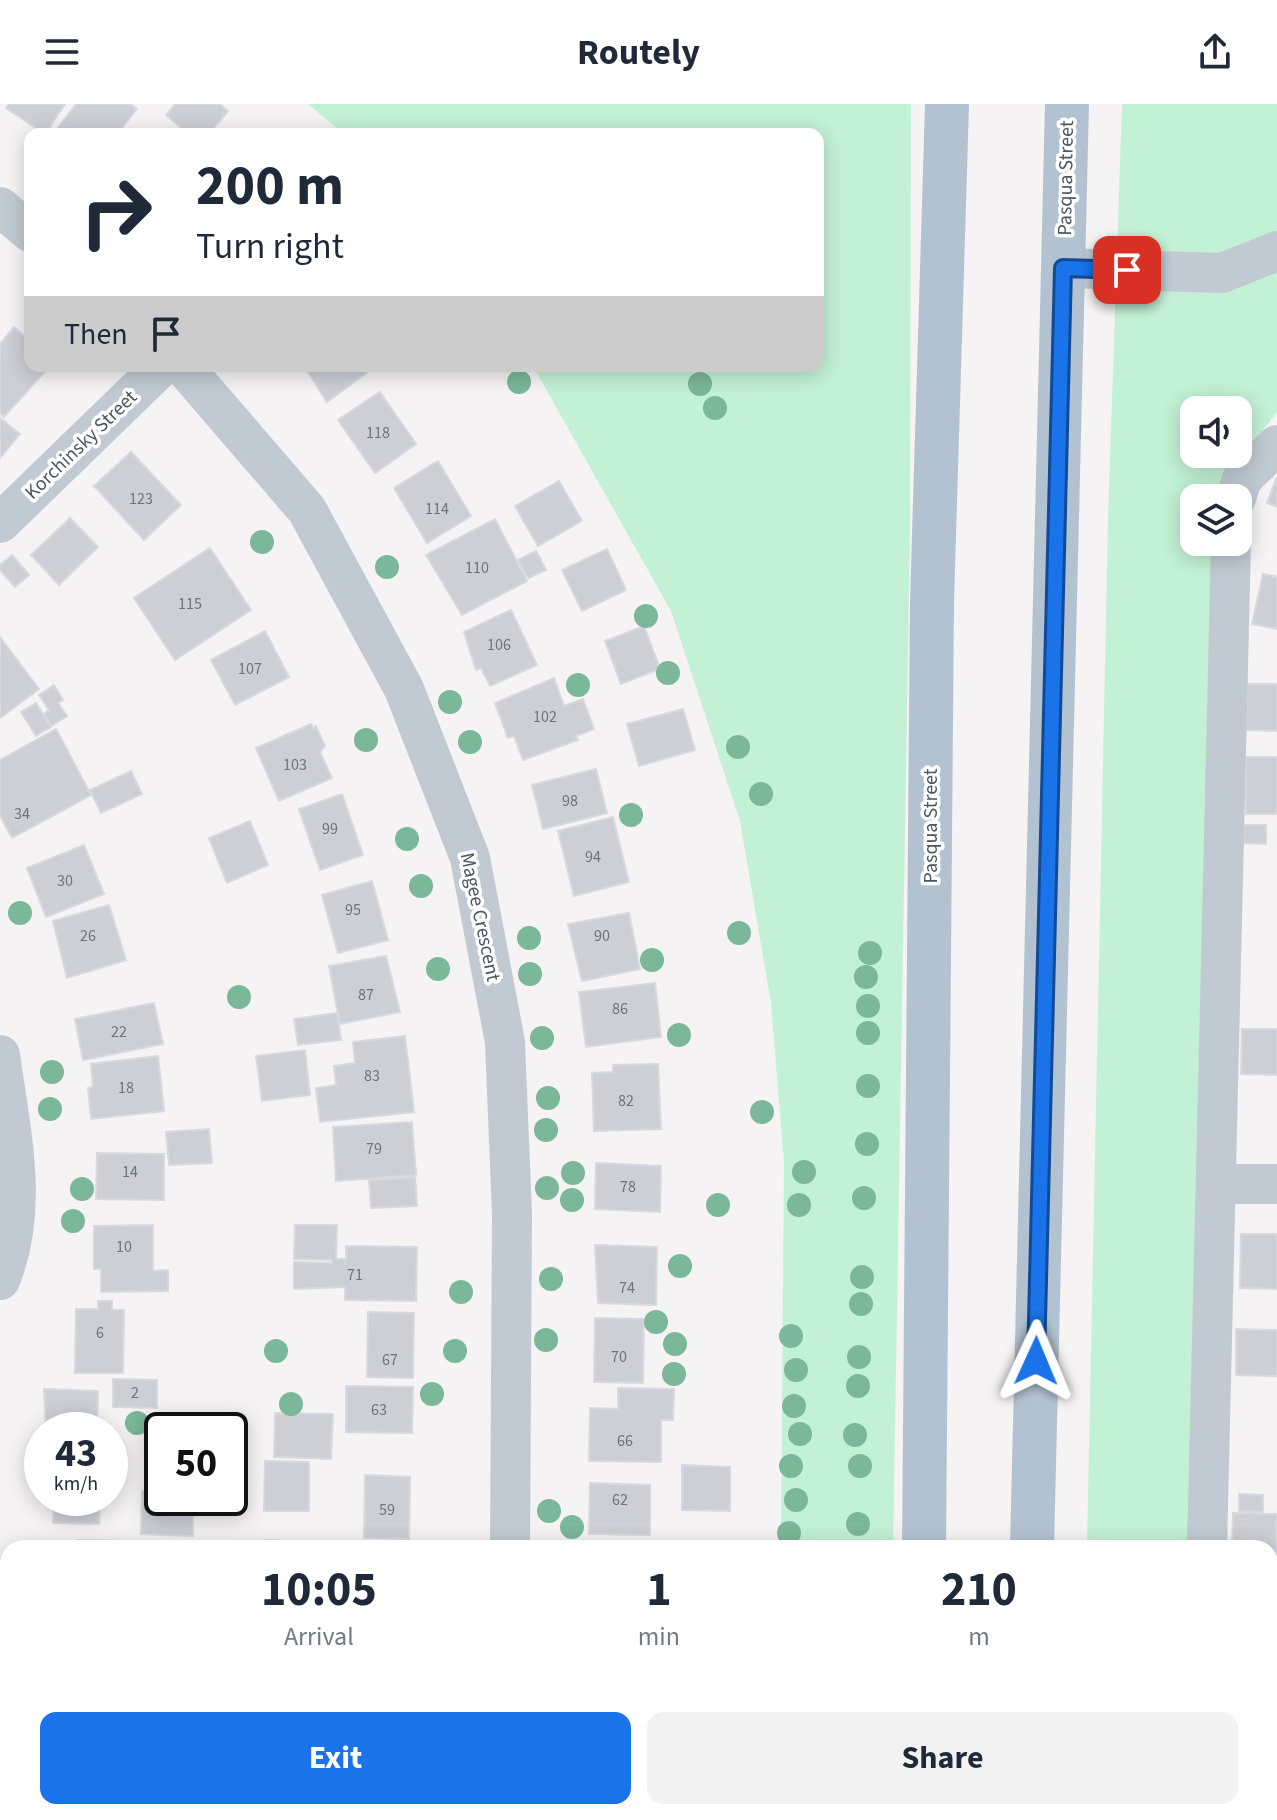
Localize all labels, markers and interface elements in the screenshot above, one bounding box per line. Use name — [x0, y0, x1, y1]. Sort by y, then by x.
text: Routely — [577, 27, 700, 78]
icon: menu — [40, 30, 84, 74]
icon: share — [1193, 30, 1237, 74]
street label: Pasqua Street — [1051, 120, 1081, 236]
text: 200 m — [196, 147, 344, 226]
icon: right — [64, 160, 168, 264]
text: Turn right — [196, 221, 344, 272]
pin — [1093, 236, 1161, 304]
icon: arrive — [1105, 248, 1149, 292]
icon: arrive — [144, 312, 188, 356]
text: Then — [64, 313, 128, 356]
street label: Korchinsky Street — [19, 384, 144, 506]
map controls — [1180, 396, 1252, 556]
button: sound — [1180, 396, 1252, 468]
house number: 118 — [366, 422, 390, 444]
button: layers — [1180, 484, 1252, 556]
house number: 123 — [129, 488, 153, 510]
house number: 114 — [425, 498, 449, 520]
house number: 110 — [465, 557, 489, 579]
house number: 115 — [178, 593, 202, 615]
house number: 106 — [487, 634, 511, 656]
house number: 107 — [238, 658, 262, 680]
house number: 102 — [533, 706, 557, 728]
house number: 103 — [283, 754, 307, 776]
street label: Pasqua Street — [917, 768, 945, 884]
house number: 98 — [562, 790, 578, 812]
house number: 34 — [14, 803, 30, 825]
house number: 99 — [322, 818, 338, 840]
house number: 94 — [585, 846, 601, 868]
street label: Magee Crescent — [453, 850, 507, 984]
house number: 30 — [57, 870, 73, 892]
house number: 95 — [345, 899, 361, 921]
house number: 26 — [80, 925, 96, 947]
house number: 90 — [594, 925, 610, 947]
house number: 87 — [358, 984, 374, 1006]
house number: 86 — [612, 998, 628, 1020]
house number: 22 — [111, 1021, 127, 1043]
house number: 83 — [364, 1065, 380, 1087]
house number: 18 — [118, 1077, 134, 1099]
house number: 82 — [618, 1090, 634, 1112]
house number: 79 — [366, 1138, 382, 1160]
house number: 14 — [122, 1161, 138, 1183]
house number: 78 — [620, 1176, 636, 1198]
house number: 10 — [116, 1236, 132, 1258]
house number: 71 — [347, 1264, 363, 1286]
house number: 74 — [619, 1277, 635, 1299]
position arrow — [994, 1319, 1078, 1403]
house number: 6 — [96, 1322, 104, 1344]
house number: 70 — [611, 1346, 627, 1368]
house number: 67 — [382, 1349, 398, 1371]
house number: 2 — [131, 1382, 139, 1404]
house number: 63 — [371, 1399, 387, 1421]
speed limit sign: 50 — [144, 1412, 248, 1516]
text: 43 — [55, 1425, 97, 1482]
house number: 66 — [617, 1430, 633, 1452]
text: km/h — [54, 1470, 98, 1498]
house number: 62 — [612, 1489, 628, 1511]
house number: 59 — [379, 1499, 395, 1521]
text: 10:05 — [261, 1556, 377, 1624]
text: 1 — [646, 1556, 672, 1624]
text: 210 — [941, 1556, 1017, 1624]
text: Arrival — [284, 1618, 354, 1655]
text: min — [638, 1618, 680, 1655]
text: m — [968, 1618, 990, 1655]
button: Exit — [40, 1712, 631, 1804]
button: Share — [647, 1712, 1238, 1804]

